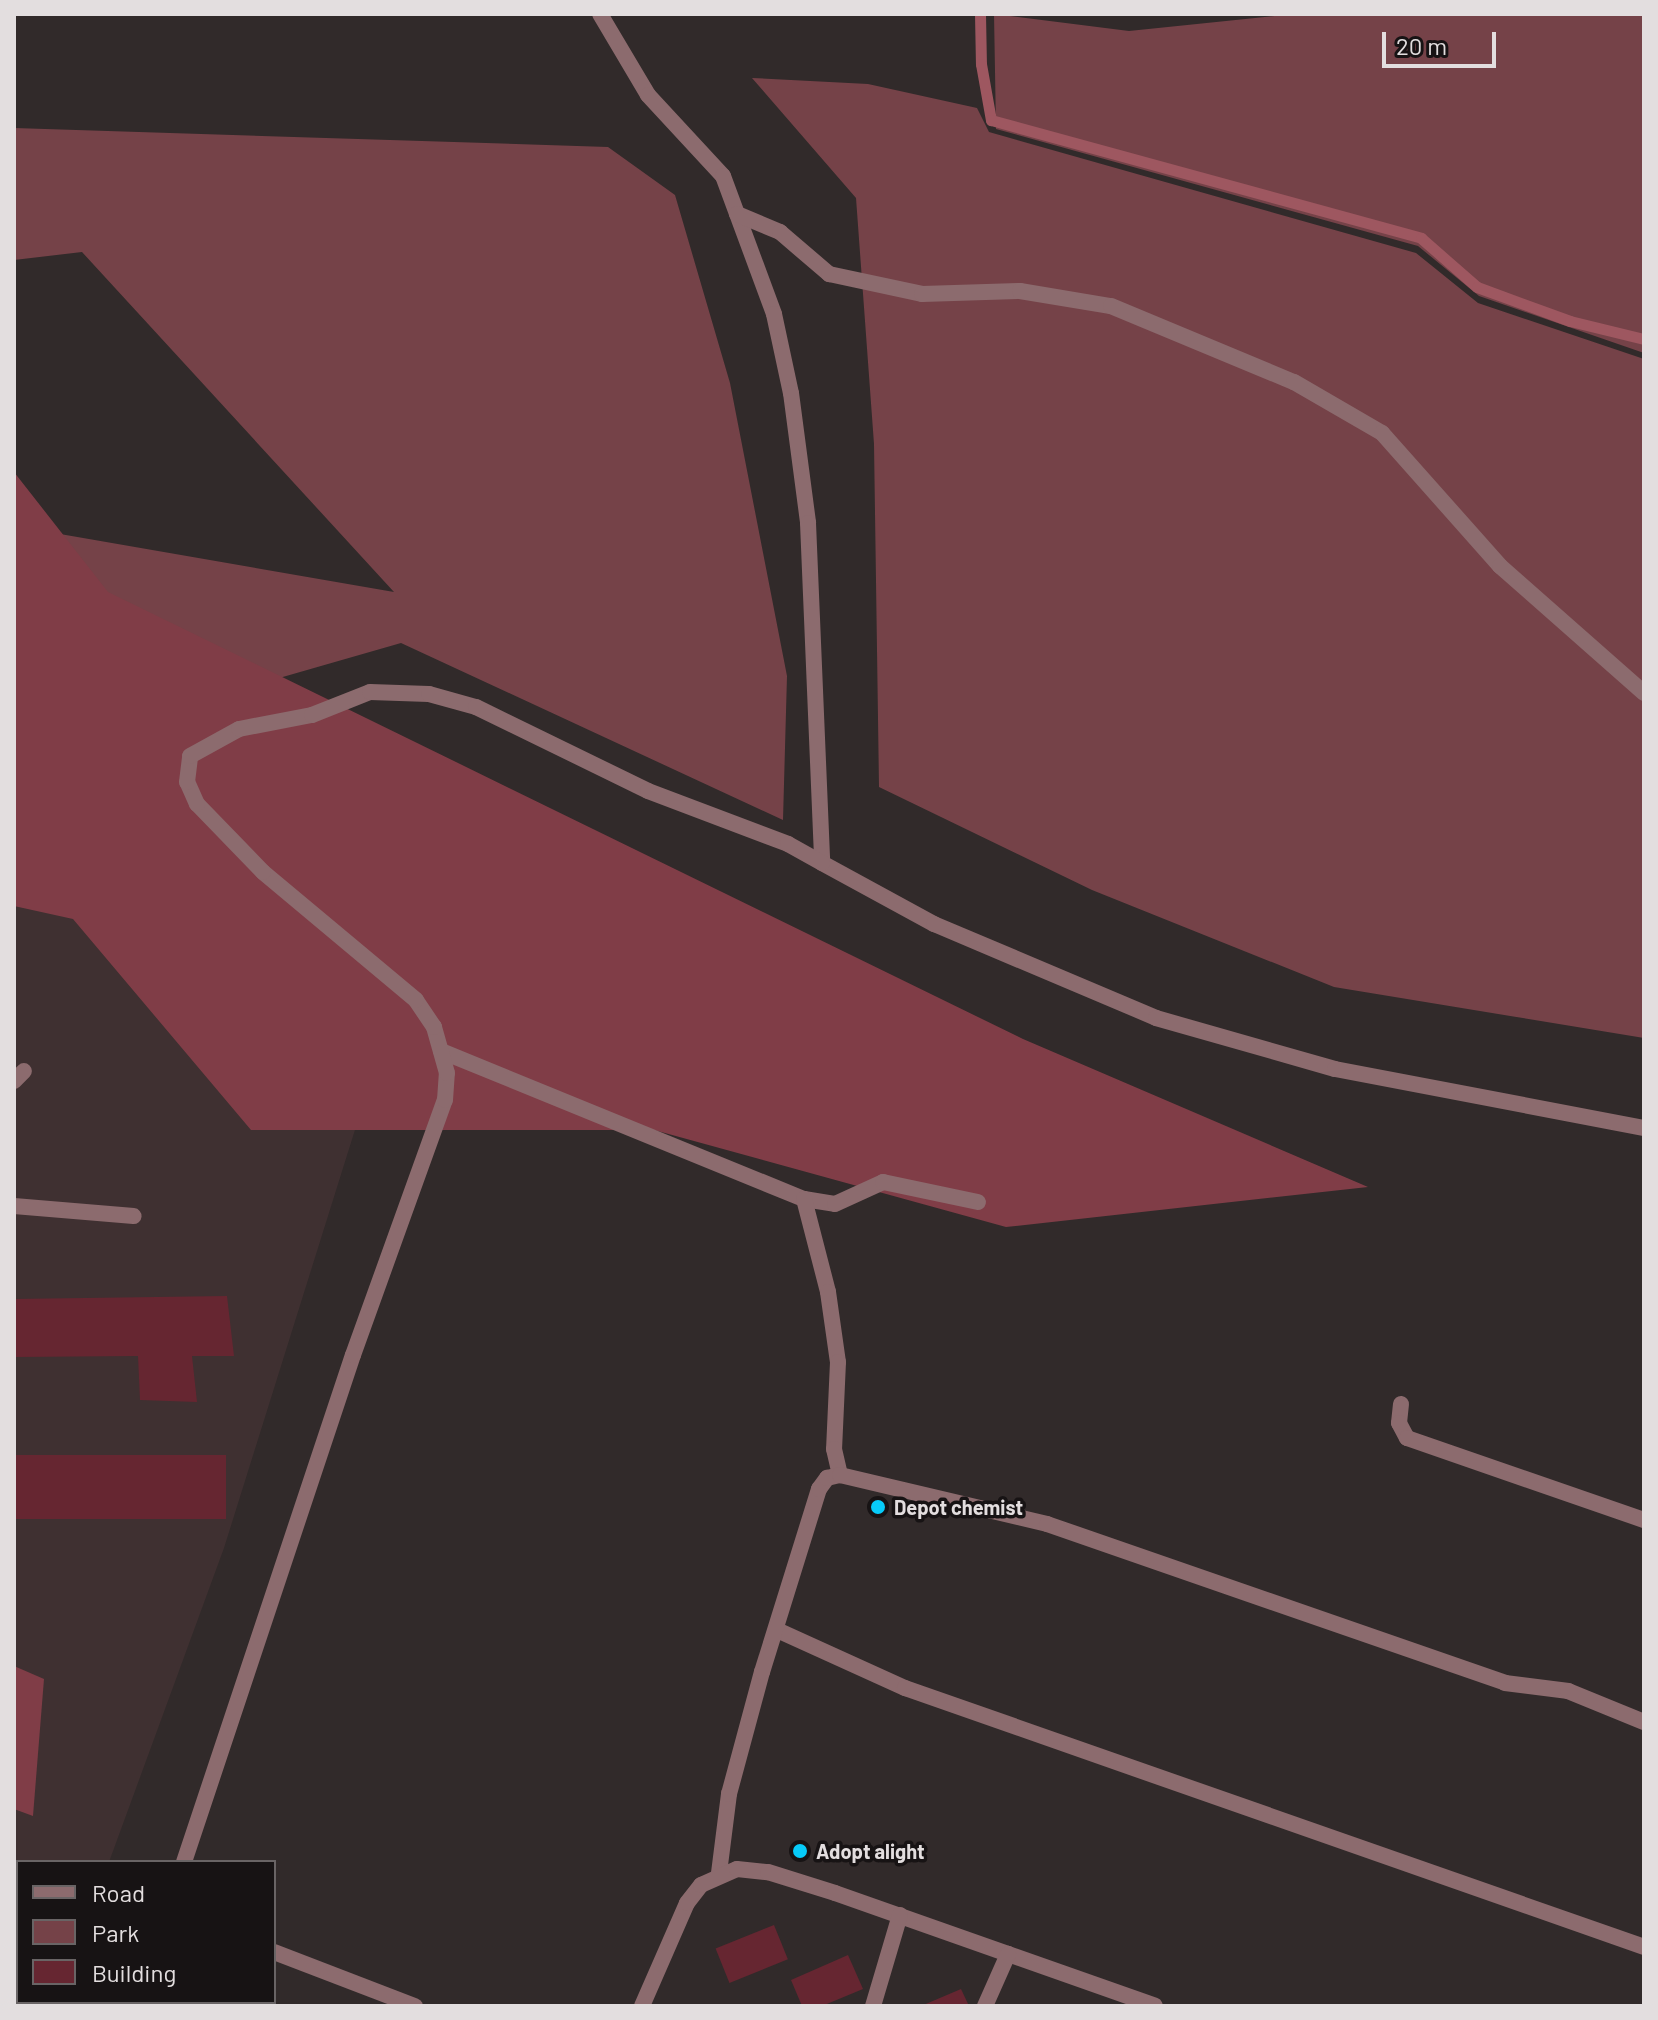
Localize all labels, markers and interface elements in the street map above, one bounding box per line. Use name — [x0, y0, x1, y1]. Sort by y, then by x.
scale bar — [1386, 16, 1500, 66]
text: 20 m — [1396, 31, 1447, 60]
place label: Depot chemist — [894, 1495, 1023, 1519]
marker: Depot chemist — [869, 1498, 887, 1516]
place label: Adopt alight — [816, 1839, 925, 1863]
marker: Adopt alight — [791, 1842, 809, 1860]
legend — [16, 1860, 276, 2004]
text: Road — [92, 1878, 145, 1907]
text: Park — [92, 1918, 139, 1947]
text: Building — [92, 1958, 176, 1987]

